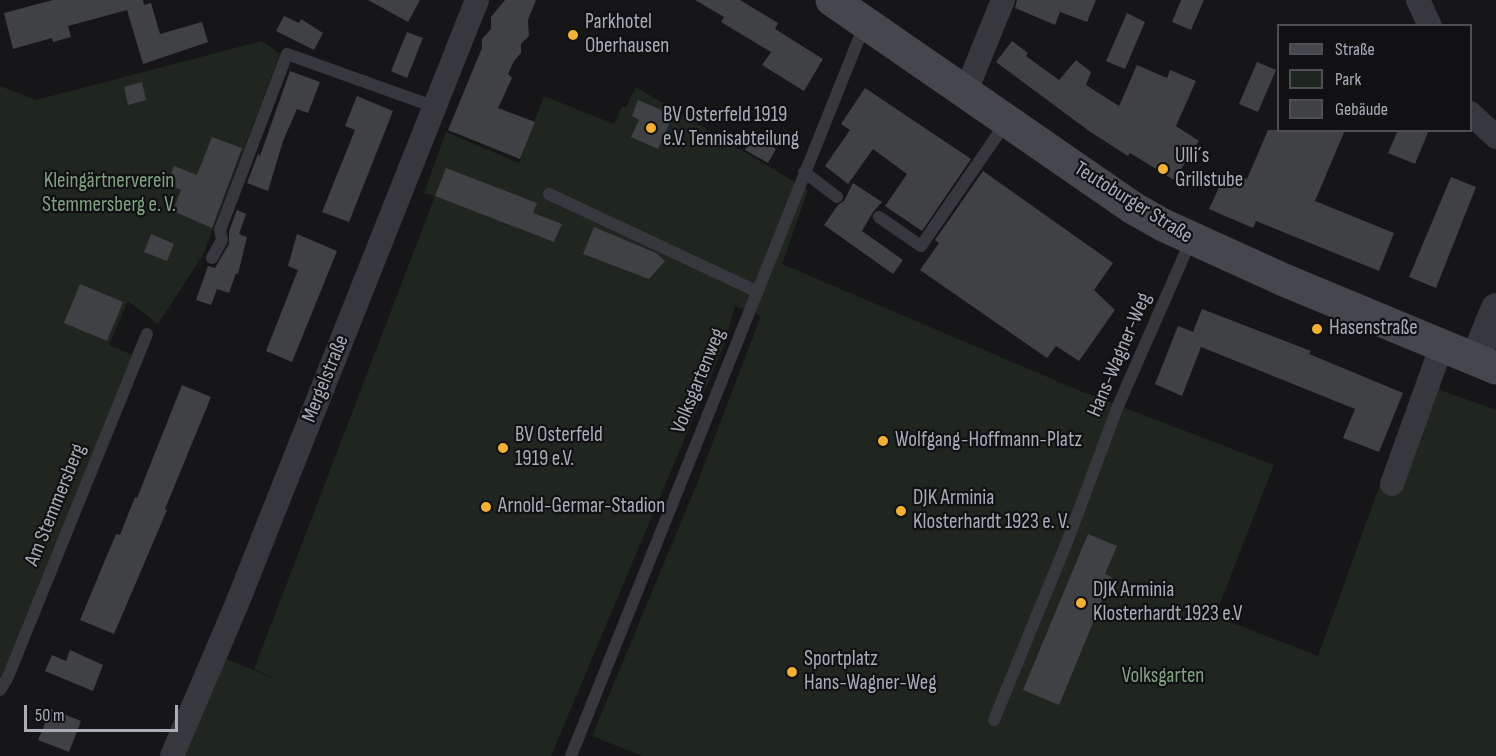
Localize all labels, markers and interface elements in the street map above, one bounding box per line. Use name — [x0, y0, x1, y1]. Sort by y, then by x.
place label: Parkhotel Oberhausen — [585, 10, 669, 60]
legend — [1277, 24, 1472, 132]
marker: Parkhotel Oberhausen — [566, 28, 580, 42]
text: Straße — [1335, 39, 1375, 60]
text: Park — [1335, 69, 1361, 90]
text: Gebäude — [1335, 99, 1388, 120]
place label: BV Osterfeld 1919 e.V. Tennisabteilung — [663, 103, 799, 153]
marker: BV Osterfeld 1919 e.V. Tennisabteilung — [644, 121, 658, 135]
place label: Ulli´s Grillstube — [1175, 144, 1243, 194]
street label: Teutoburger Straße — [1069, 157, 1197, 249]
marker: Ulli´s Grillstube — [1156, 162, 1170, 176]
park label: Kleingärtnerverein Stemmersberg e. V. — [42, 169, 176, 219]
street label: Hans-Wagner-Weg — [1082, 289, 1158, 421]
place label: Hasenstraße — [1329, 316, 1418, 342]
marker: Hasenstraße — [1310, 322, 1324, 336]
street label: Volksgartenweg — [666, 325, 732, 437]
street label: Mergelstraße — [297, 332, 355, 426]
place label: BV Osterfeld 1919 e.V. — [515, 423, 603, 473]
place label: Wolfgang-Hoffmann-Platz — [895, 428, 1082, 454]
marker: Wolfgang-Hoffmann-Platz — [876, 434, 890, 448]
street label: Am Stemmersberg — [20, 440, 92, 570]
marker: BV Osterfeld 1919 e.V. — [496, 441, 510, 455]
place label: DJK Arminia Klosterhardt 1923 e. V. — [913, 486, 1070, 536]
place label: Arnold-Germar-Stadion — [498, 494, 665, 520]
marker: Arnold-Germar-Stadion — [479, 500, 493, 514]
marker: DJK Arminia Klosterhardt 1923 e. V. — [894, 504, 908, 518]
place label: DJK Arminia Klosterhardt 1923 e.V — [1093, 578, 1242, 628]
marker: DJK Arminia Klosterhardt 1923 e.V — [1074, 596, 1088, 610]
place label: Sportplatz Hans-Wagner-Weg — [804, 647, 937, 697]
park label: Volksgarten — [1122, 664, 1204, 690]
marker: Sportplatz Hans-Wagner-Weg — [785, 665, 799, 679]
scale bar — [27, 693, 182, 731]
text: 50 m — [35, 705, 65, 726]

